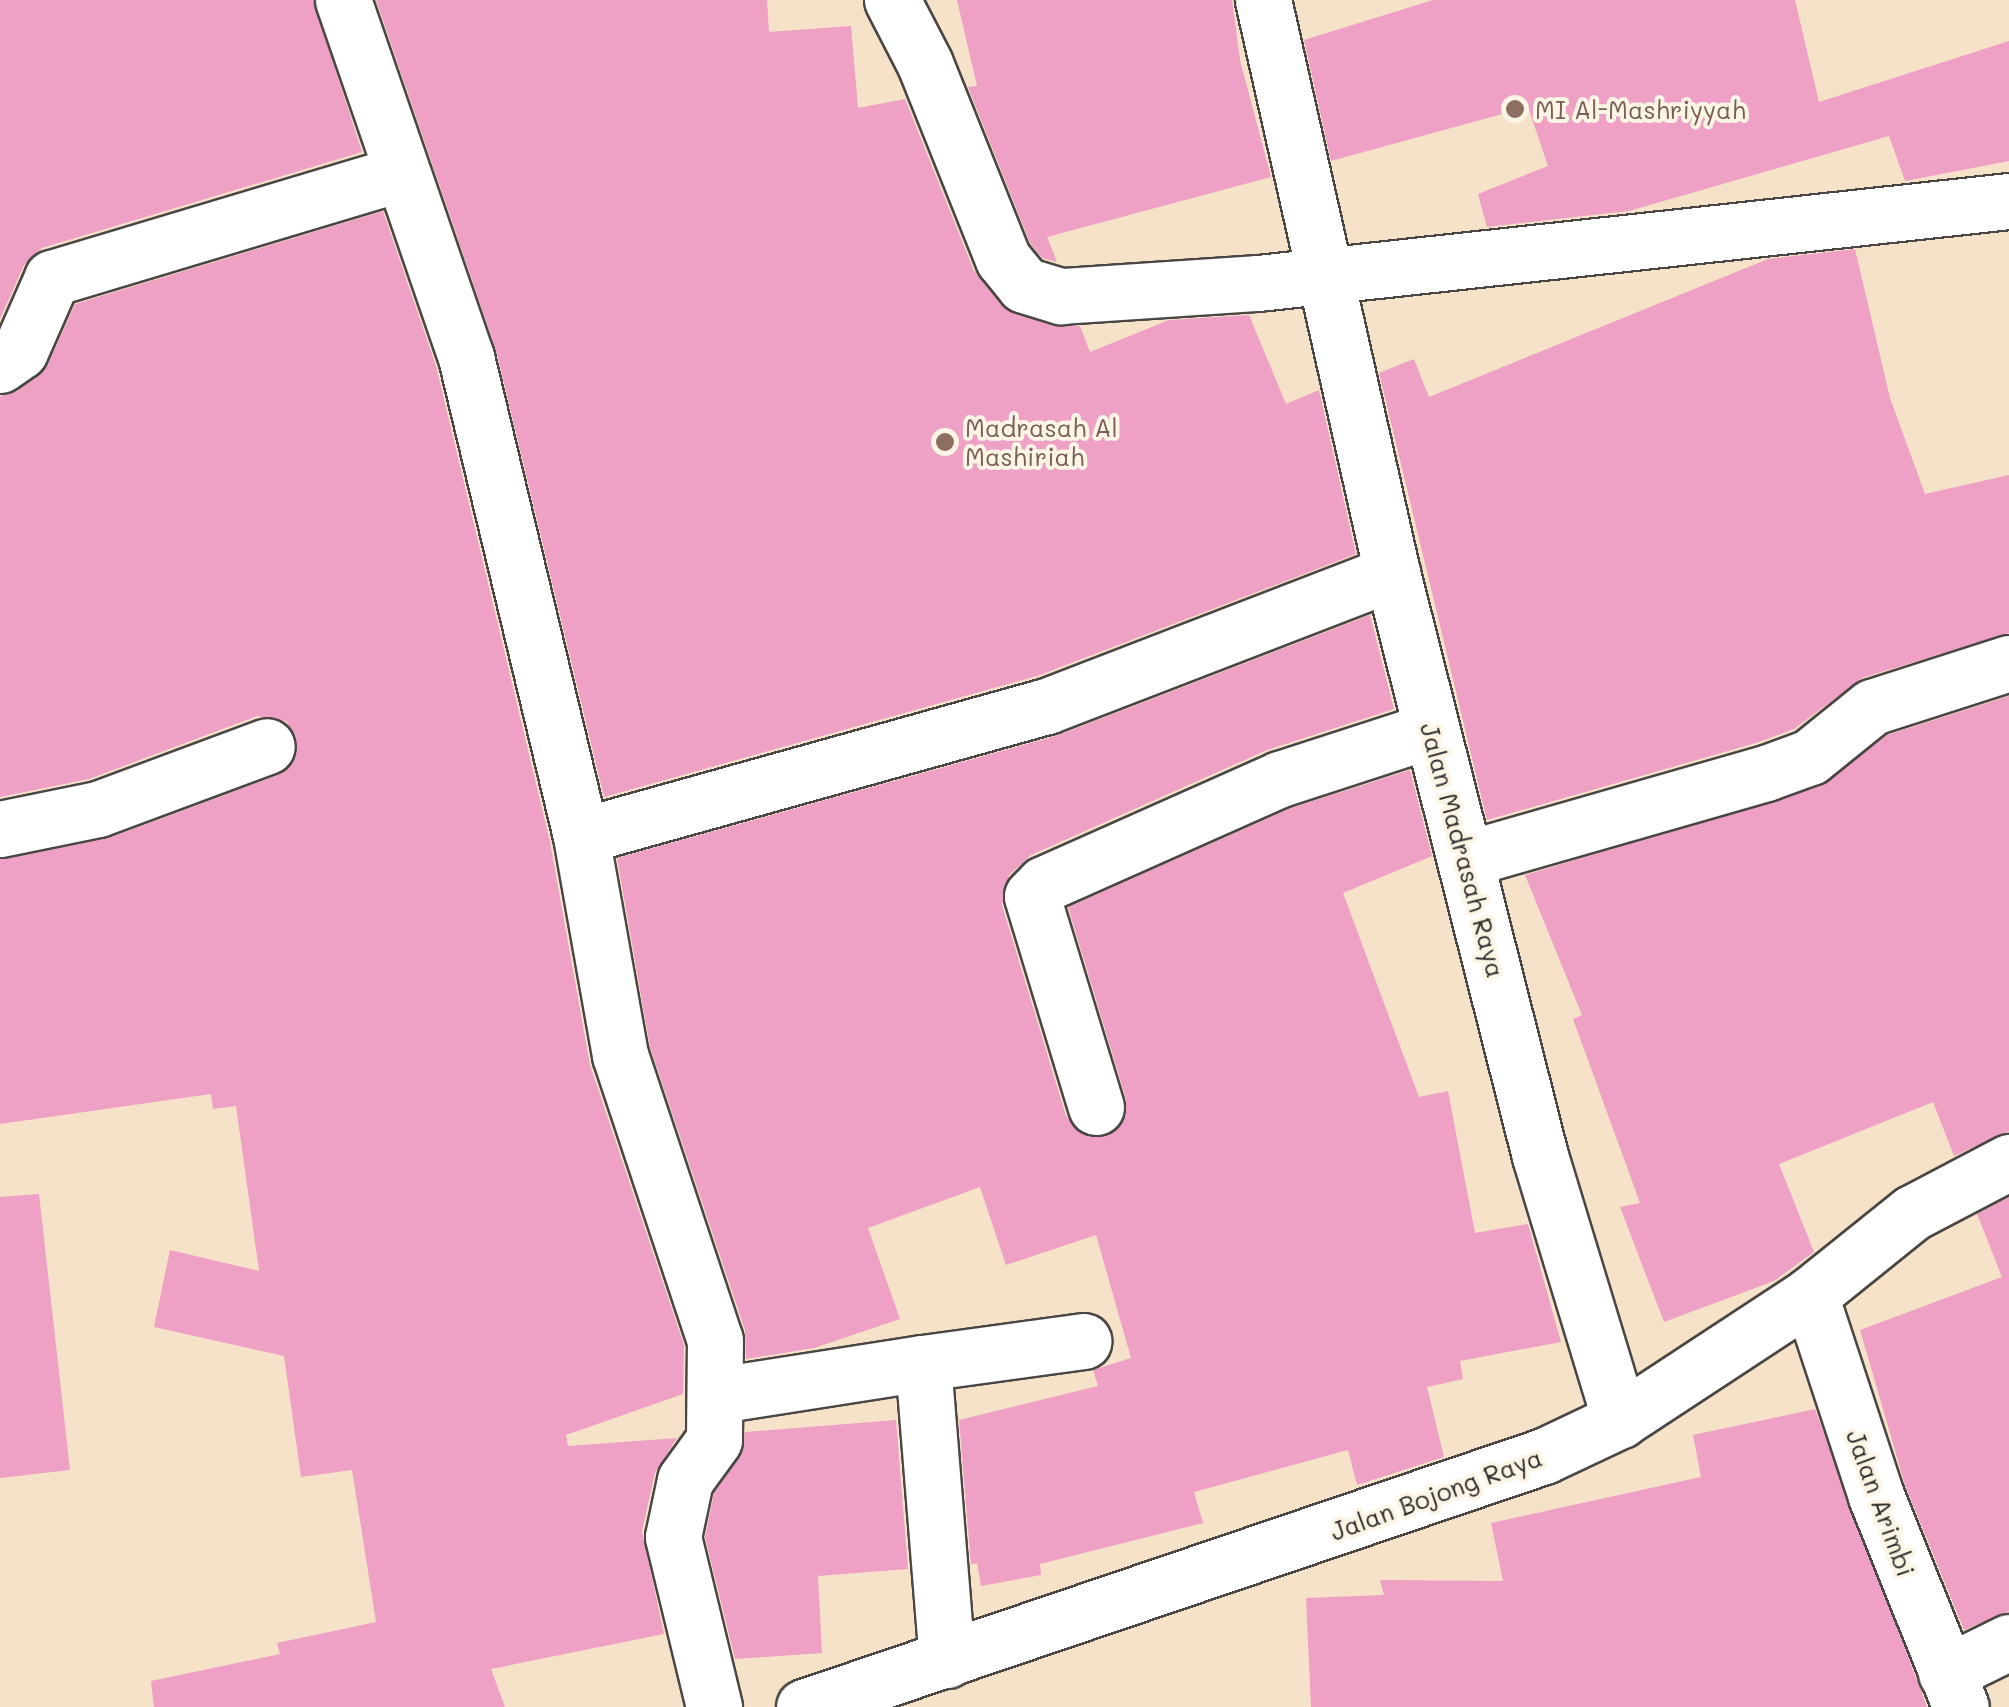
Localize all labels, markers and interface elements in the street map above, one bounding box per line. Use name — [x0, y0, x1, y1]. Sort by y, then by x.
place label: MI Al-Mashriyyah — [1535, 94, 1746, 124]
marker: MI Al-Mashriyyah — [1504, 98, 1526, 120]
place label: Madrasah Al Mashiriah — [965, 413, 1118, 472]
marker: Madrasah Al Mashiriah — [934, 431, 956, 453]
street label: Jalan Madrasah Raya — [1415, 719, 1511, 981]
street label: Jalan Arimbi — [1841, 1426, 1921, 1580]
street label: Jalan Bojong Raya — [1326, 1442, 1546, 1546]

